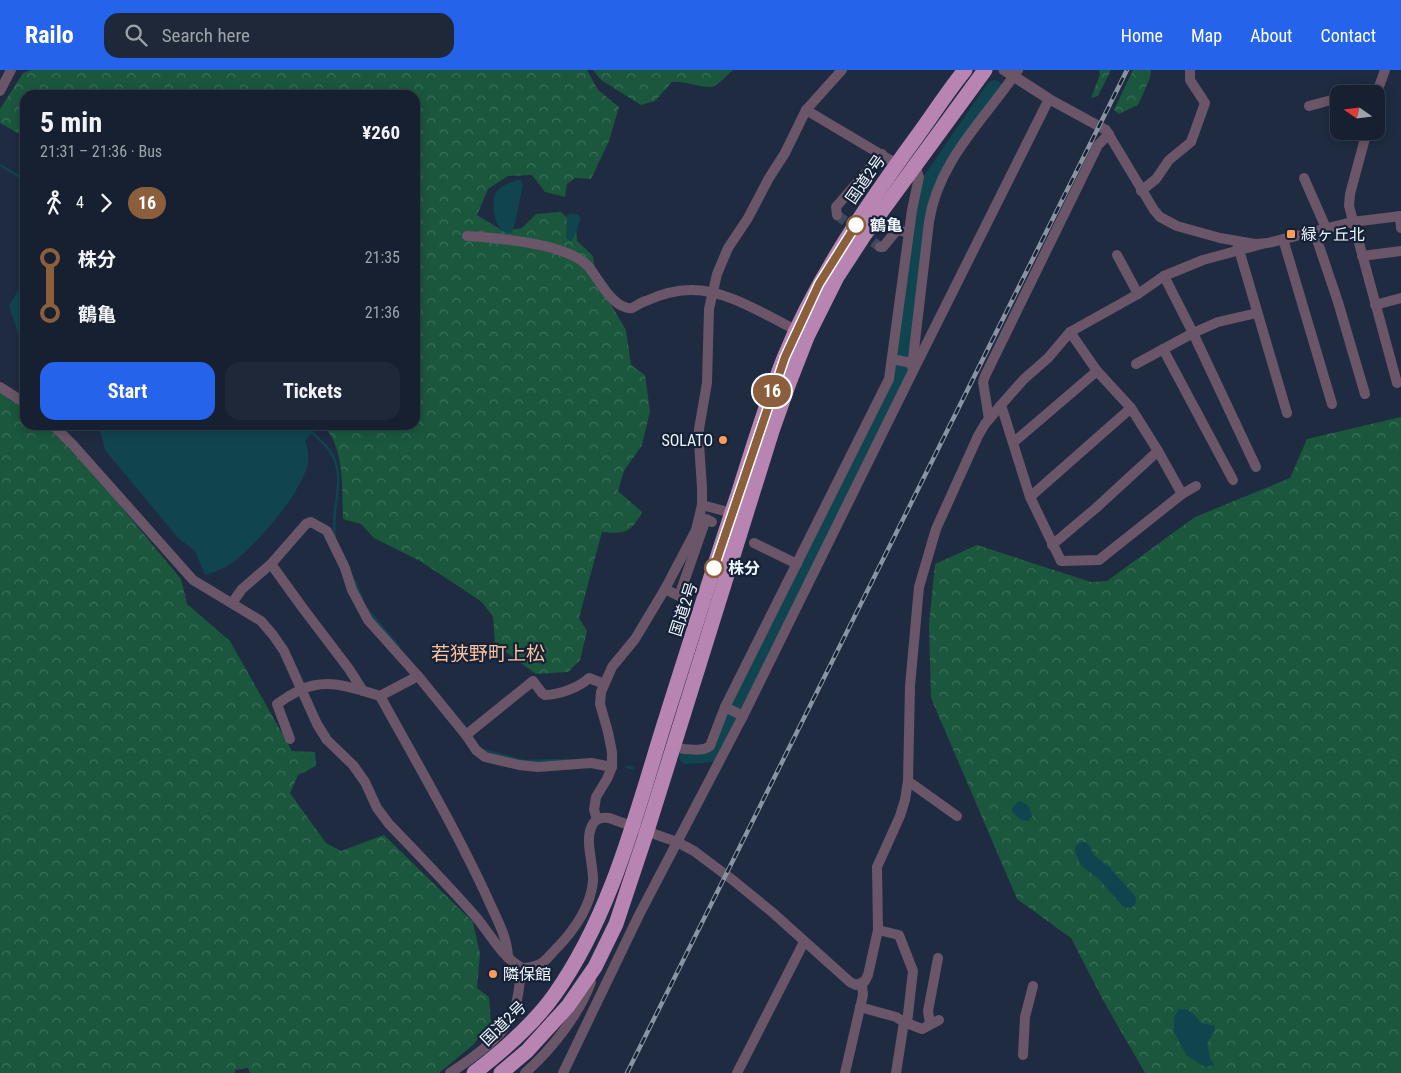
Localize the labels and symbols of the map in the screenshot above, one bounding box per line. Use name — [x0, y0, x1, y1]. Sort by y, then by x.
north arrow — [1330, 85, 1385, 140]
street label: 国道2号 — [842, 151, 889, 208]
marker: 鶴亀 — [846, 215, 866, 235]
place label: 鶴亀 — [870, 216, 902, 235]
place label: 緑ヶ丘北 — [1301, 225, 1365, 244]
marker: 緑ヶ丘北 — [1285, 228, 1297, 240]
line badge: 16 — [750, 375, 794, 407]
place label: SOLATO — [661, 431, 713, 450]
marker: SOLATO — [717, 434, 729, 446]
marker: 株分 — [704, 558, 724, 578]
place label: 株分 — [728, 559, 760, 578]
street label: 国道2号 — [666, 580, 701, 639]
district label: 若狭野町上松 — [431, 642, 545, 665]
place label: 隣保館 — [503, 965, 551, 984]
marker: 隣保館 — [487, 968, 499, 980]
street label: 国道2号 — [477, 997, 530, 1050]

